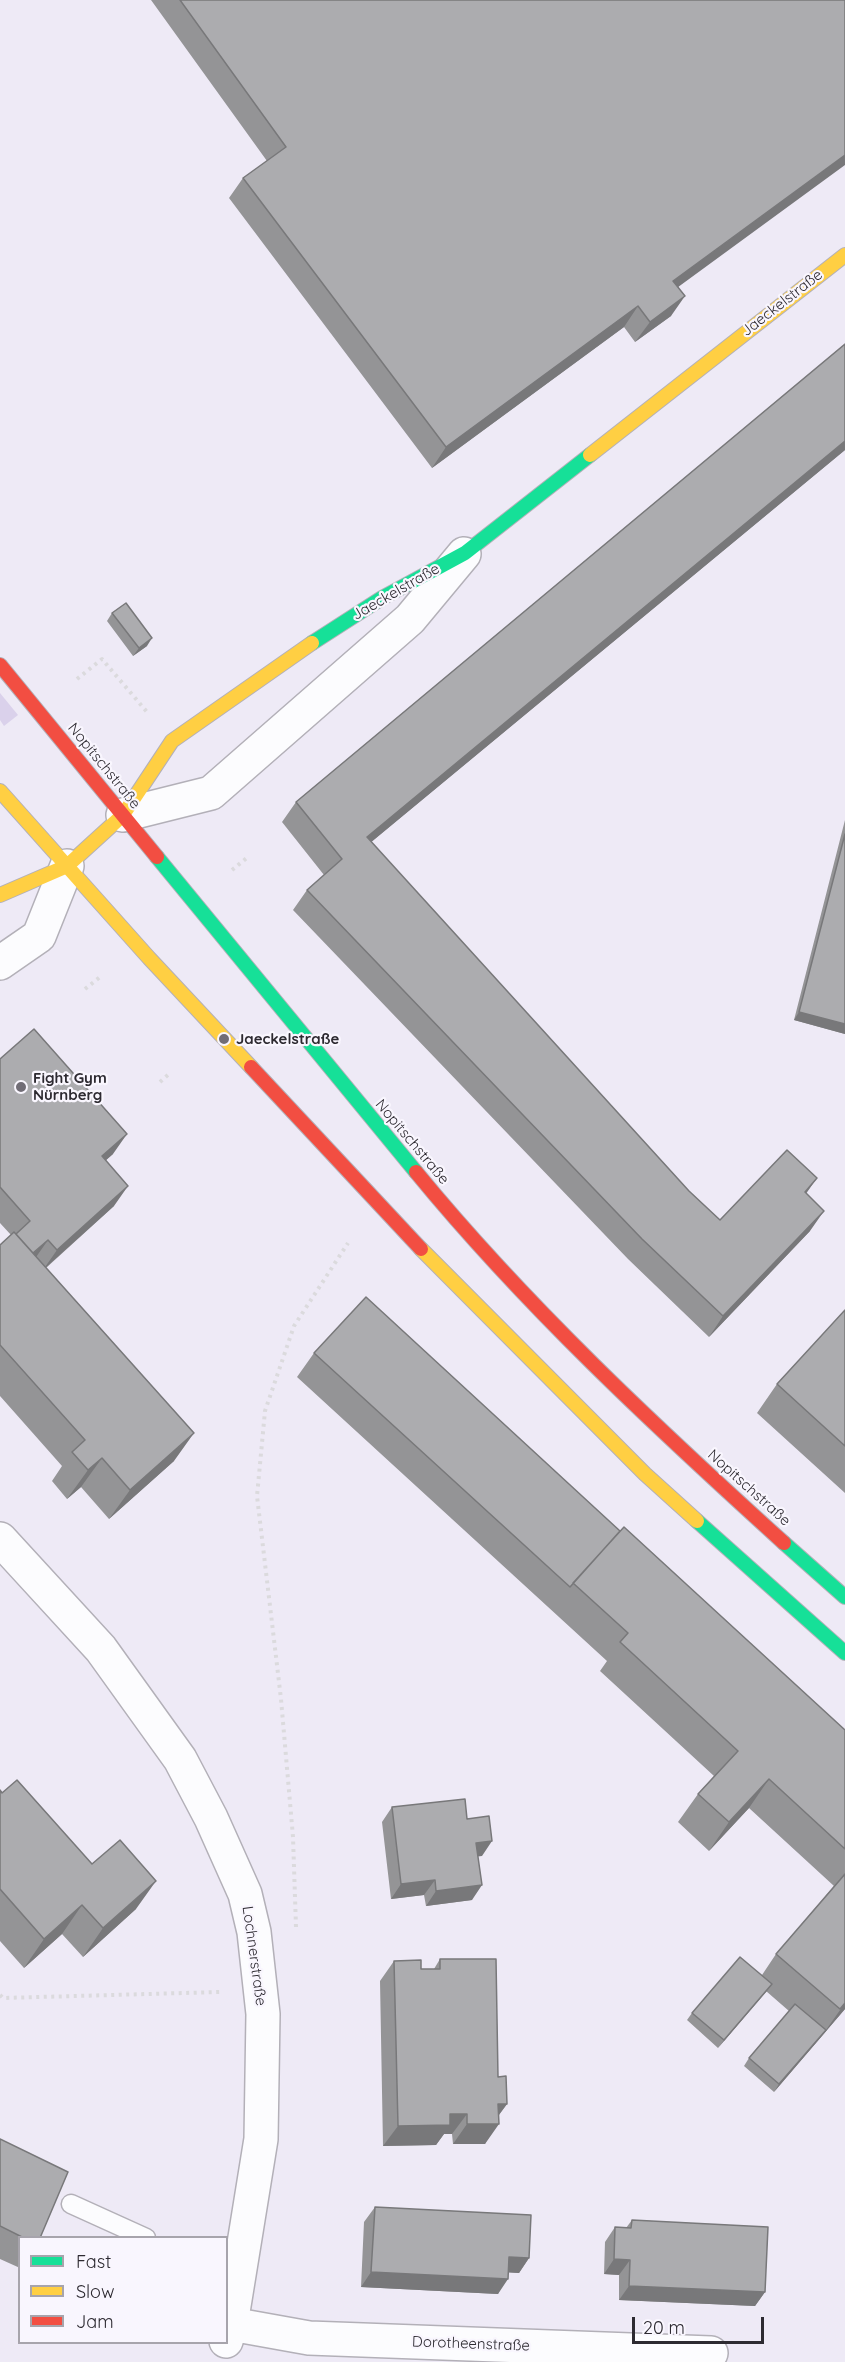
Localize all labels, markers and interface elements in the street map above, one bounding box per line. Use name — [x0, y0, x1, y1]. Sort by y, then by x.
street label: Jaeckelstraße — [738, 266, 826, 340]
street label: Jaeckelstraße — [349, 560, 443, 624]
street label: Nopitschstraße — [64, 719, 144, 813]
place label: Jaeckelstraße — [236, 1030, 339, 1048]
marker: Jaeckelstraße — [217, 1032, 231, 1046]
place label: Fight Gym Nürnberg — [33, 1069, 107, 1104]
marker: Fight Gym Nürnberg — [14, 1080, 28, 1094]
street label: Nopitschstraße — [371, 1096, 453, 1188]
street label: Nopitschstraße — [704, 1446, 794, 1530]
street label: Lochnerstraße — [238, 1905, 270, 2007]
legend — [18, 2236, 228, 2344]
text: Fast — [76, 2250, 111, 2273]
text: Slow — [76, 2280, 114, 2303]
scale bar — [635, 2305, 767, 2343]
text: Jam — [76, 2310, 114, 2333]
text: 20 m — [643, 2316, 685, 2339]
street label: Dorotheenstraße — [412, 2333, 530, 2355]

